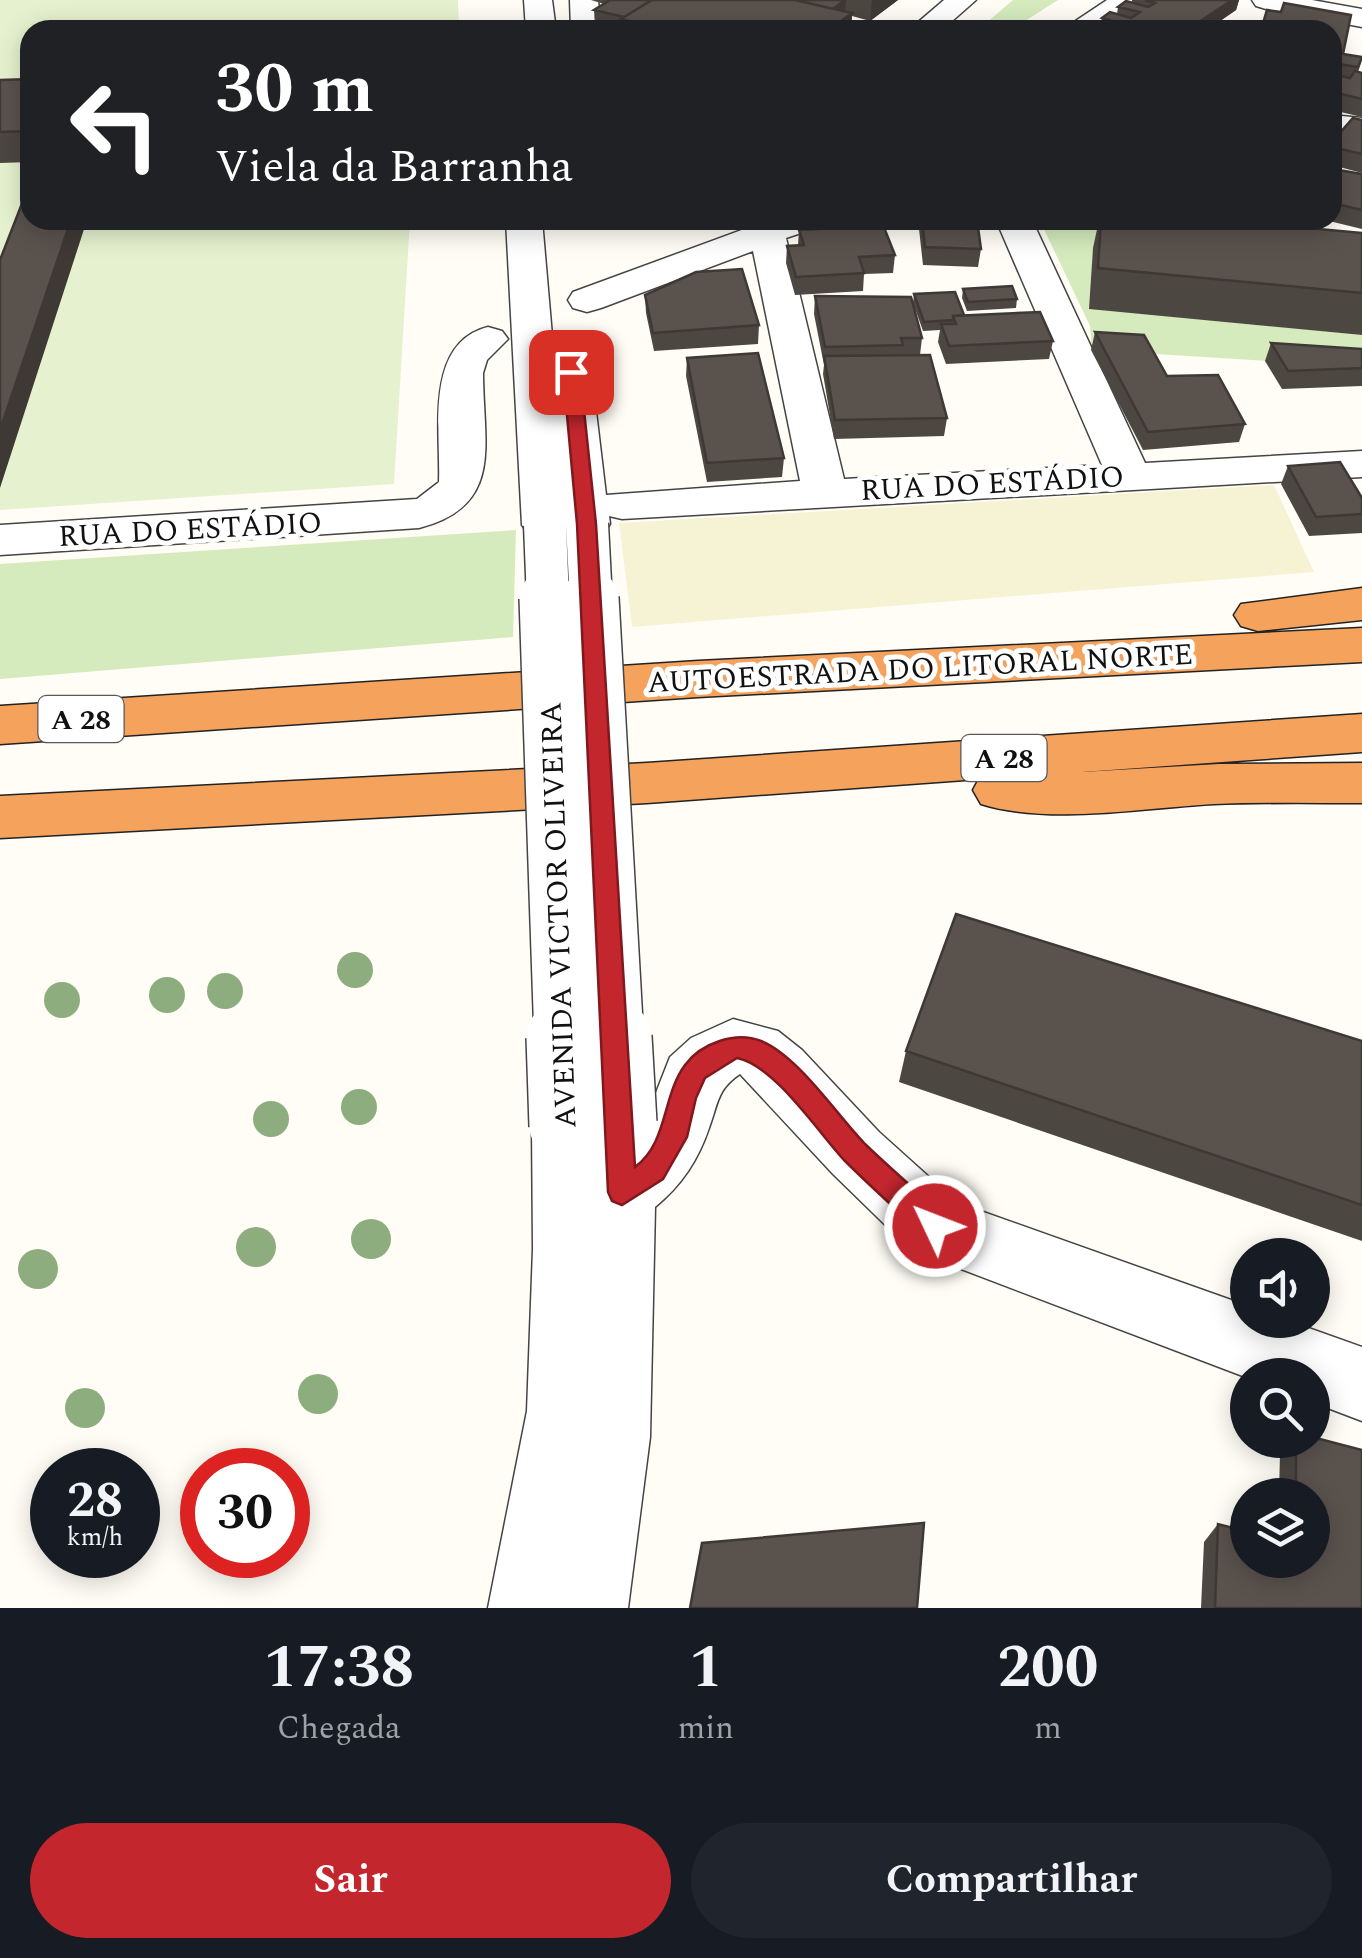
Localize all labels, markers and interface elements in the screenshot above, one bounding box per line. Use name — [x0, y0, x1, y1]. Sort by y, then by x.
text: 30 m — [215, 37, 374, 143]
icon: left — [50, 60, 180, 190]
text: Viela da Barranha — [215, 133, 573, 202]
pin — [529, 330, 614, 415]
icon: arrive — [544, 345, 599, 400]
street label: RUA DO ESTÁDIO — [859, 454, 1125, 514]
street label: RUA DO ESTÁDIO — [57, 500, 323, 560]
street label: AUTOESTRADA DO LITORAL NORTE — [646, 632, 1194, 706]
road number: A 28 — [38, 696, 124, 742]
street label: AVENIDA VICTOR OLIVEIRA — [529, 701, 589, 1129]
road number: A 28 — [962, 735, 1046, 781]
position arrow — [883, 1174, 987, 1278]
map controls — [1230, 1238, 1330, 1578]
button: sound — [1230, 1238, 1330, 1338]
button: search — [1230, 1358, 1330, 1458]
speed limit sign: 30 — [180, 1448, 310, 1578]
text: 28 — [67, 1463, 123, 1539]
button: layers — [1230, 1478, 1330, 1578]
text: km/h — [67, 1519, 123, 1557]
text: 17:38 — [264, 1622, 414, 1714]
text: 1 — [689, 1622, 723, 1714]
text: 200 — [997, 1622, 1098, 1714]
text: Chegada — [277, 1704, 401, 1753]
text: min — [678, 1704, 734, 1753]
text: m — [1034, 1704, 1062, 1753]
button: Sair — [30, 1823, 671, 1938]
button: Compartilhar — [691, 1823, 1332, 1938]

